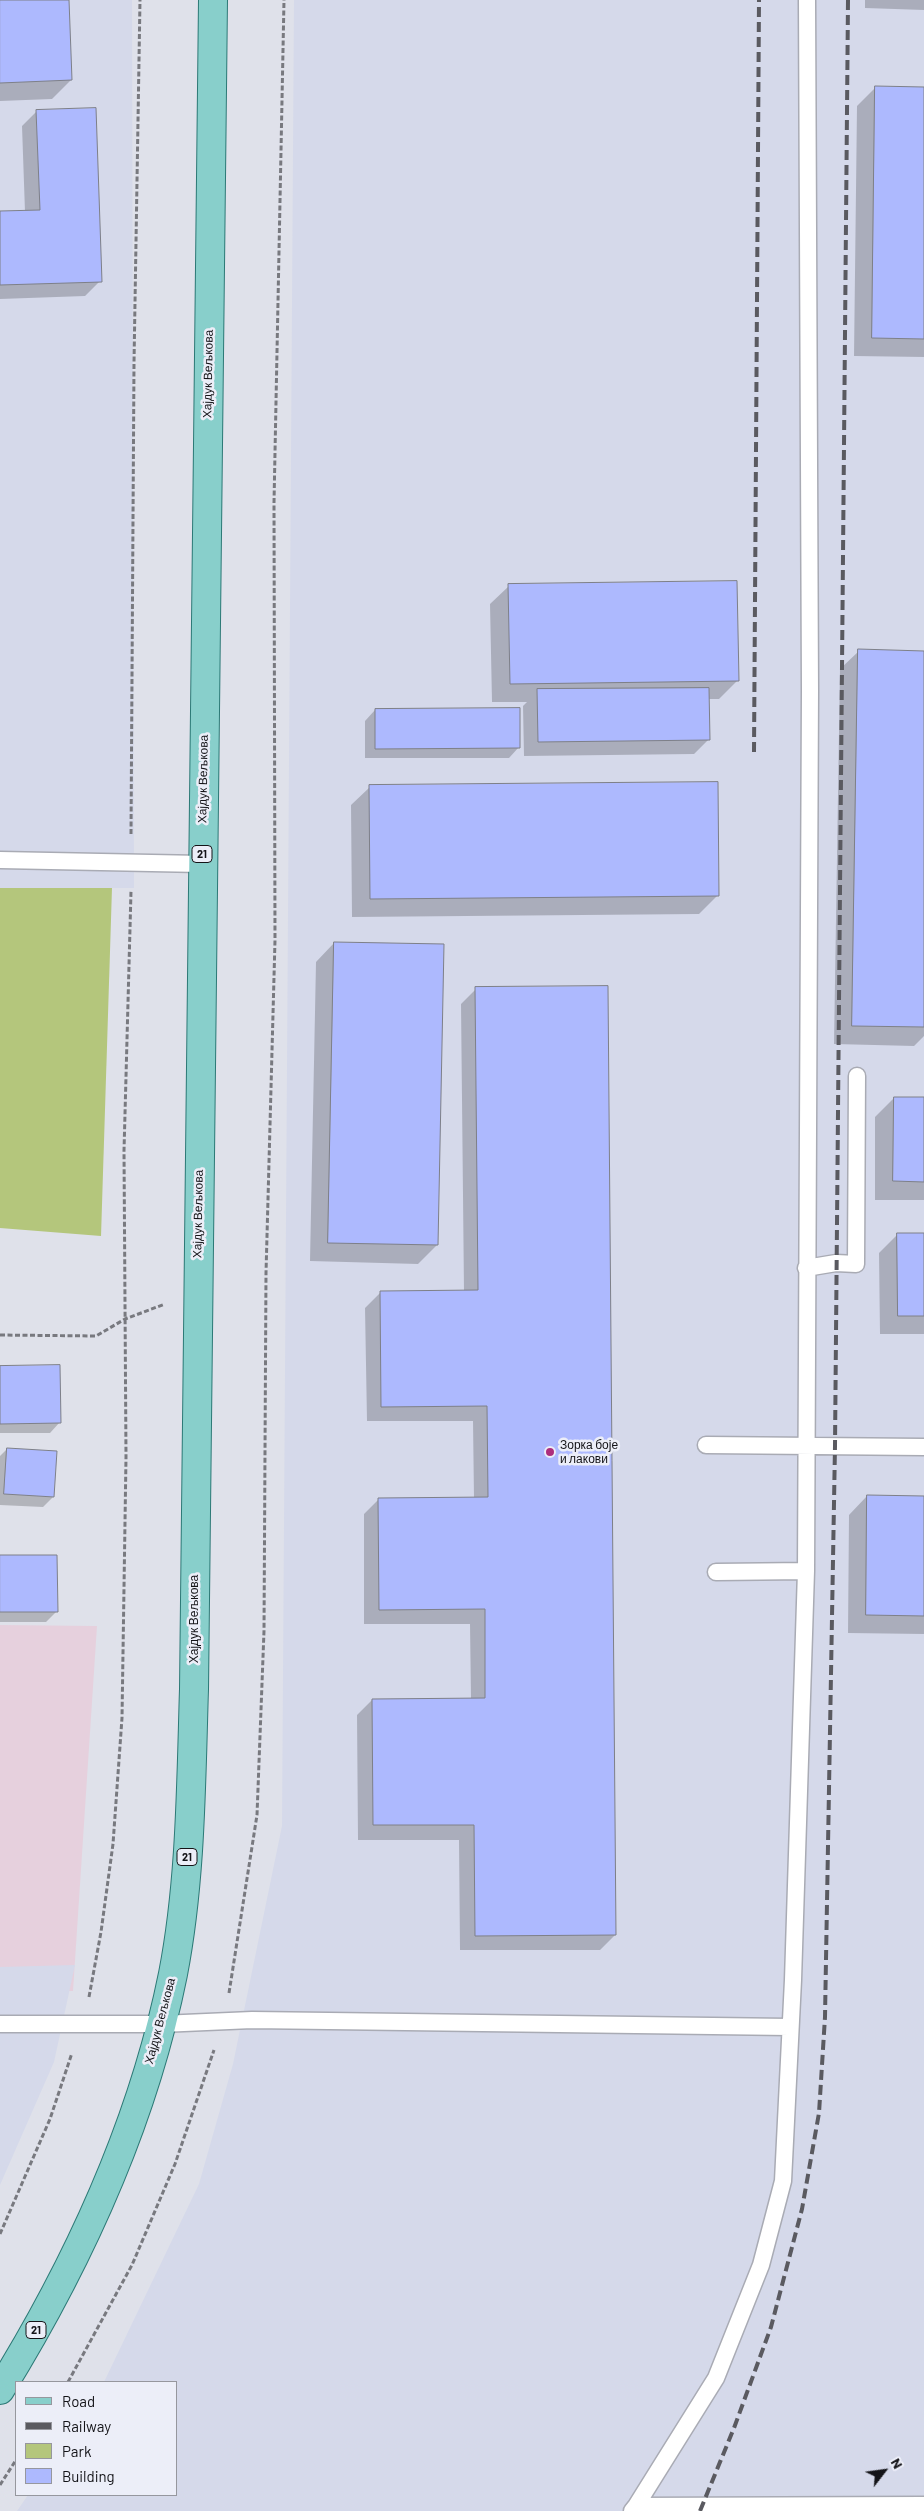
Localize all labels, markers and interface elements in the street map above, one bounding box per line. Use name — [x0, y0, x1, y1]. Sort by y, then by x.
street label: Хајдук Вељкова — [200, 330, 216, 418]
street label: Хајдук Вељкова — [195, 735, 211, 823]
road number: 21 — [192, 846, 212, 862]
street label: Хајдук Вељкова — [190, 1170, 206, 1258]
place label: Зорка боје и лакови — [560, 1438, 618, 1466]
marker: Зорка боје и лакови — [544, 1446, 556, 1458]
street label: Хајдук Вељкова — [187, 1575, 201, 1663]
road number: 21 — [177, 1848, 197, 1865]
street label: Хајдук Вељкова — [142, 1976, 178, 2066]
road number: 21 — [26, 2322, 46, 2338]
legend — [15, 2381, 178, 2496]
text: Road — [62, 2392, 95, 2410]
text: Railway — [62, 2417, 111, 2435]
text: Park — [62, 2442, 91, 2460]
north arrow — [859, 2446, 909, 2496]
text: N — [888, 2455, 907, 2472]
text: Building — [62, 2467, 115, 2485]

